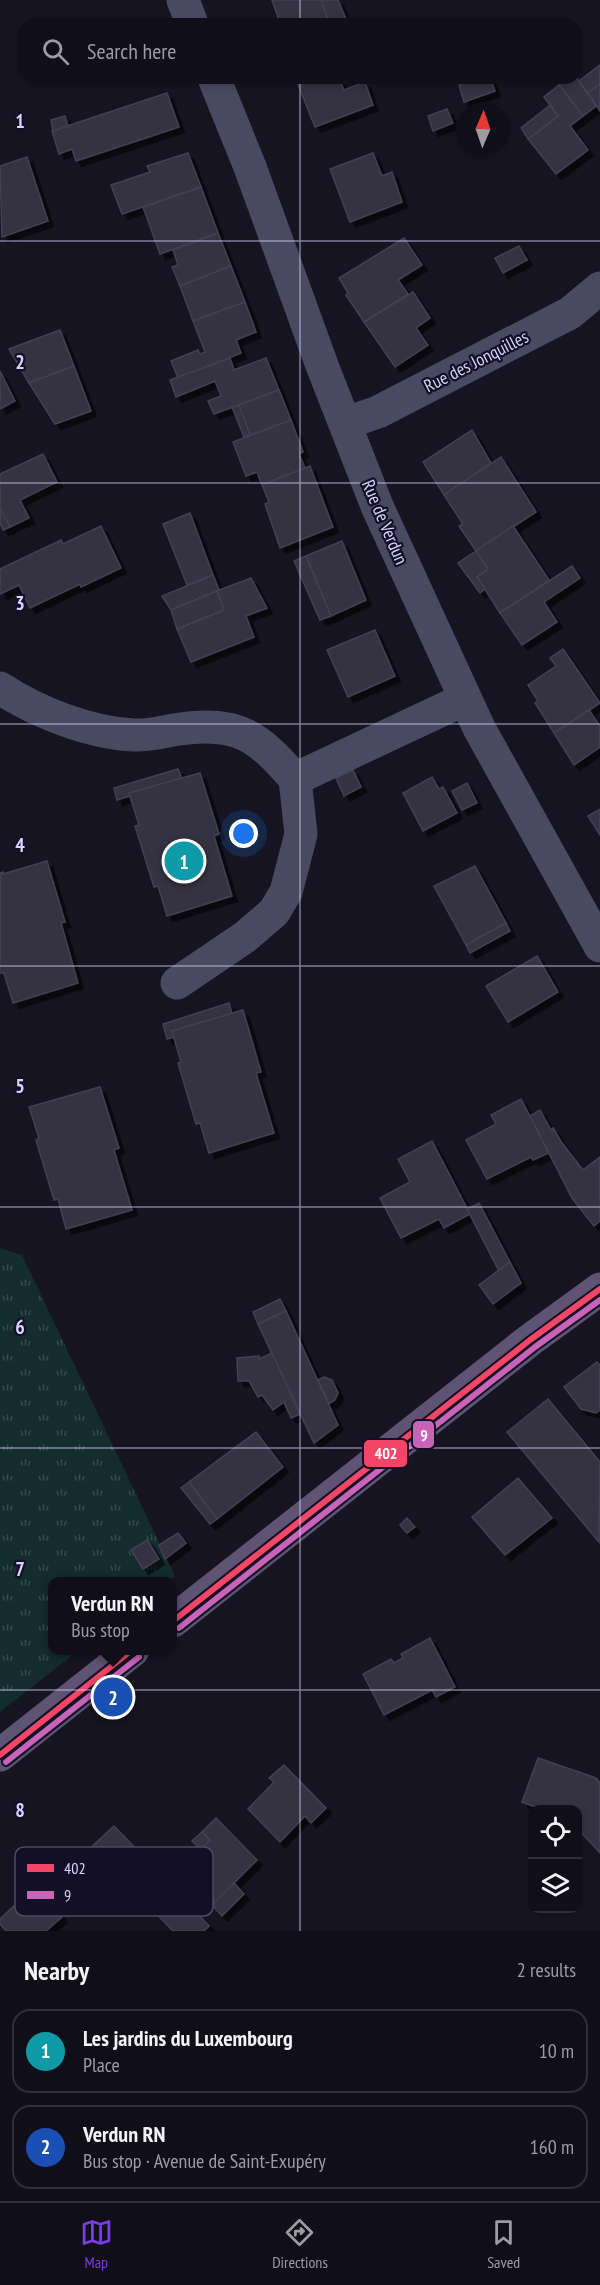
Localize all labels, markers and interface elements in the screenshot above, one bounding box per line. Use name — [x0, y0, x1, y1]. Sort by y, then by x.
search box — [18, 18, 582, 84]
icon: search — [39, 35, 72, 68]
text: Search here — [87, 37, 176, 65]
north arrow — [456, 102, 510, 156]
text: 1 — [15, 108, 25, 134]
street label: Rue des Jonquilles — [420, 325, 532, 397]
text: 2 — [15, 349, 25, 375]
street label: Rue de Verdun — [357, 476, 413, 568]
text: 3 — [15, 590, 25, 616]
your location — [229, 819, 258, 848]
text: 4 — [15, 832, 25, 858]
pin: 1 — [164, 838, 204, 884]
text: 5 — [15, 1073, 25, 1099]
text: 6 — [15, 1314, 25, 1340]
line badge: 9 — [412, 1420, 435, 1449]
text: 9 — [420, 1425, 428, 1445]
line badge: 402 — [363, 1439, 408, 1468]
text: 402 — [375, 1443, 397, 1463]
text: 7 — [15, 1556, 25, 1582]
popup — [48, 1577, 177, 1655]
text: Verdun RN — [71, 1589, 154, 1617]
text: Bus stop — [71, 1617, 130, 1643]
pin: 2 — [94, 1674, 132, 1720]
text: 8 — [15, 1797, 25, 1823]
map controls — [528, 1805, 582, 1913]
button: locate — [528, 1805, 582, 1859]
legend — [15, 1847, 213, 1916]
text: 402 — [64, 1858, 86, 1878]
button: layers — [528, 1859, 582, 1913]
text: 9 — [64, 1885, 71, 1905]
text: Nearby — [24, 1954, 89, 1987]
text: 2 results — [517, 1957, 576, 1983]
text: Les jardins du Luxembourg — [83, 2024, 293, 2052]
text: 1 — [41, 2038, 50, 2064]
text: 10 m — [539, 2038, 574, 2064]
text: Place — [83, 2052, 120, 2078]
text: Verdun RN — [83, 2120, 165, 2148]
text: 2 — [41, 2134, 50, 2160]
text: 160 m — [530, 2134, 574, 2160]
text: Bus stop · Avenue de Saint-Exupéry — [83, 2148, 326, 2174]
tab: Map — [80, 2216, 113, 2272]
tab: Directions — [272, 2216, 328, 2272]
tab: Saved — [487, 2216, 520, 2272]

